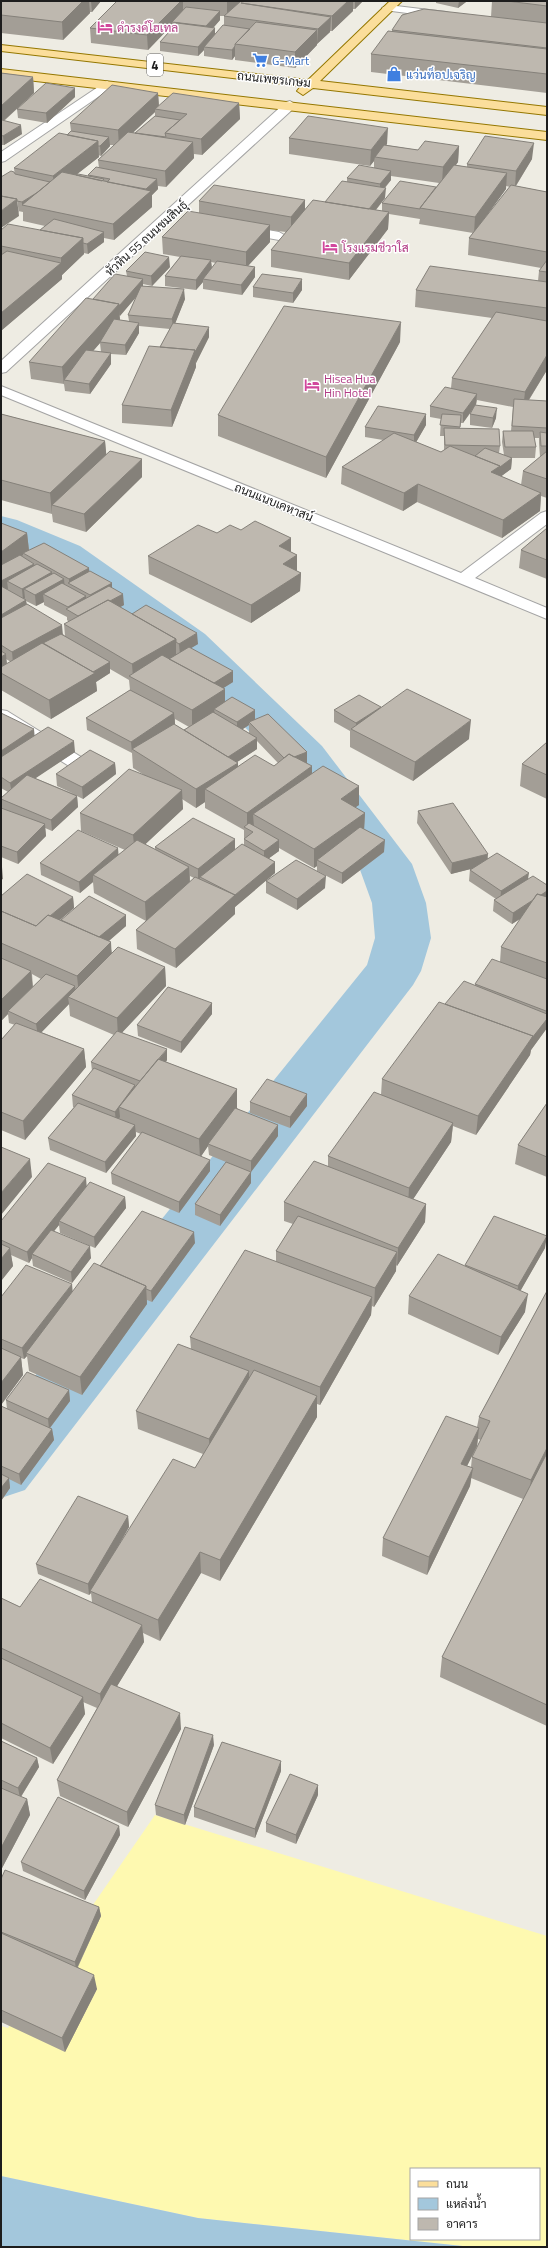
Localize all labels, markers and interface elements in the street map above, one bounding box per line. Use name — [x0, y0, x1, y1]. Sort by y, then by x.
hotel icon: ดำรงค์โฮเทล — [96, 18, 114, 36]
place label: ดำรงค์โฮเทล — [117, 18, 178, 37]
supermarket icon: G-Mart — [251, 51, 269, 69]
place label: G-Mart — [272, 51, 310, 70]
road number: 4 — [147, 54, 163, 76]
shop icon: แว่นท็อปเจริญ — [385, 65, 403, 83]
place label: แว่นท็อปเจริญ — [406, 65, 476, 84]
street label: ถนนเพชรเกษม — [236, 66, 312, 92]
street label: หัวหิน 55 ถนนชมสินธุ์ — [100, 195, 192, 280]
hotel icon: โรงแรมชีวาใส — [321, 238, 339, 256]
place label: โรงแรมชีวาใส — [341, 238, 409, 257]
place label: Hisea Hua Hin Hotel — [324, 369, 376, 402]
hotel icon: Hisea Hua Hin Hotel — [303, 376, 321, 394]
street label: ถนนแนบเคหาสน์ — [232, 478, 317, 527]
legend — [410, 2168, 540, 2240]
text: ถนน — [446, 2174, 469, 2193]
text: แหล่งน้ำ — [446, 2193, 486, 2213]
text: อาคาร — [446, 2214, 478, 2233]

